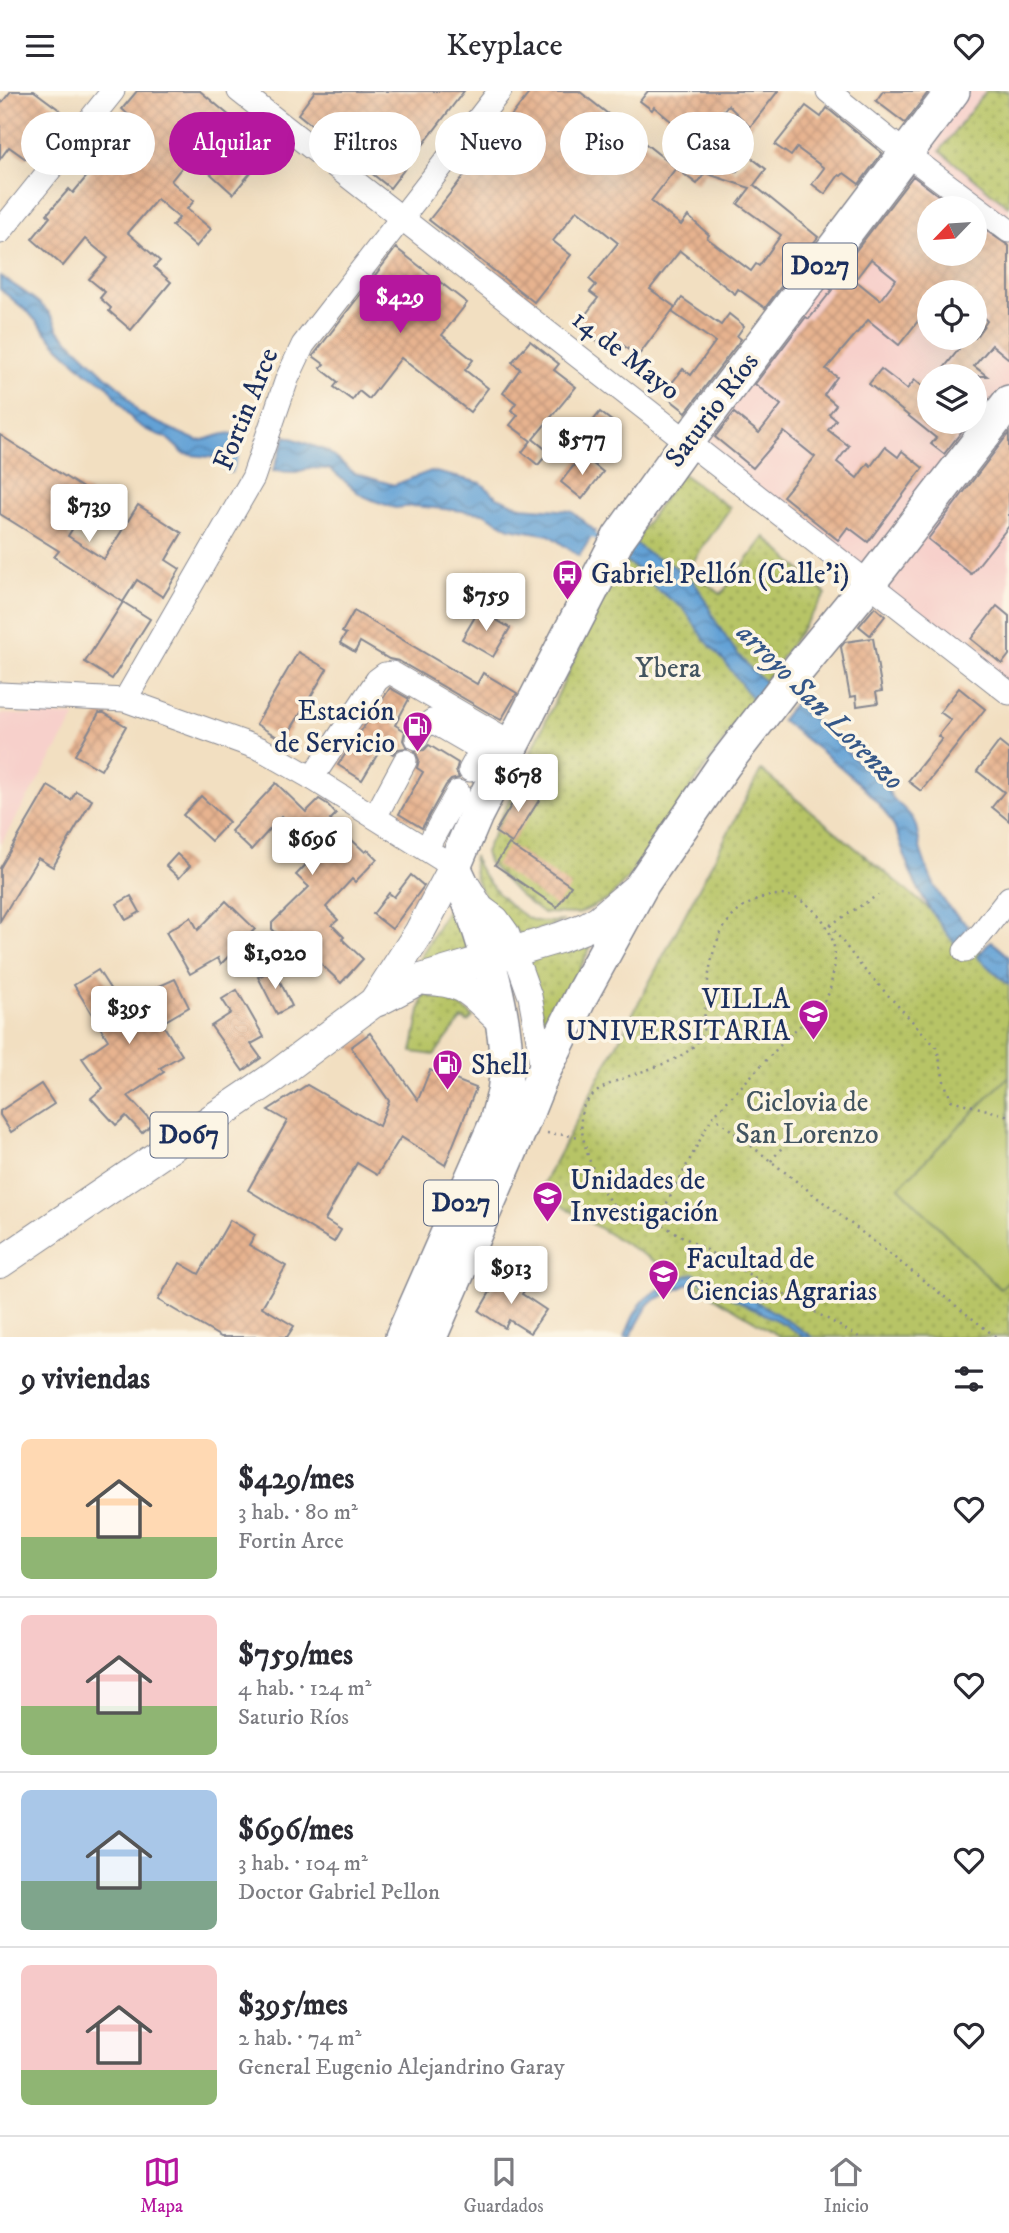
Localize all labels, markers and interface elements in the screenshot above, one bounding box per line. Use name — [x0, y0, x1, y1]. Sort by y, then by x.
text: Keyplace — [446, 26, 563, 66]
icon: menu — [21, 27, 59, 65]
icon: heart — [950, 27, 988, 65]
chip: Comprar — [21, 112, 155, 175]
chip: Alquilar — [169, 112, 295, 175]
chip: Filtros — [309, 112, 421, 175]
chip: Nuevo — [435, 112, 546, 175]
chip: Piso — [560, 112, 648, 175]
chip: Casa — [662, 112, 754, 175]
north arrow — [917, 196, 987, 266]
map controls — [917, 196, 987, 434]
road number: D027 — [783, 243, 857, 289]
pin: $429 — [359, 275, 441, 335]
button: locate — [917, 280, 987, 350]
text: $429 — [376, 283, 424, 312]
street label: 14 de Mayo — [565, 302, 687, 408]
street label: Fortin Arce — [206, 343, 286, 475]
street label: Saturio Ríos — [657, 346, 767, 474]
button: layers — [917, 364, 987, 434]
pin: $577 — [541, 417, 623, 477]
text: $577 — [558, 425, 606, 454]
pin: $739 — [48, 484, 130, 544]
text: $739 — [67, 492, 111, 521]
bus stop icon: Gabriel Pellón (Calle'i) — [551, 557, 585, 601]
place label: Gabriel Pellón (Calle'i) — [591, 557, 849, 592]
pin: $759 — [445, 573, 527, 633]
text: $759 — [462, 581, 510, 610]
water label: arroyo San Lorenzo — [728, 615, 912, 799]
park label: Ybera — [635, 651, 701, 686]
place label: Estación de Servicio — [274, 694, 395, 761]
fuel station icon: Estación de Servicio — [401, 710, 435, 754]
pin: $678 — [477, 755, 559, 814]
text: $678 — [494, 762, 542, 791]
pin: $696 — [271, 817, 353, 877]
text: $696 — [288, 825, 336, 854]
pin: $1,020 — [218, 932, 332, 991]
text: $1,020 — [243, 939, 307, 968]
place label: VILLA UNIVERSITARIA — [565, 982, 791, 1049]
pin: $395 — [88, 986, 170, 1046]
text: $395 — [107, 994, 151, 1023]
school or university icon: VILLA UNIVERSITARIA — [796, 998, 830, 1042]
fuel station icon: Shell — [431, 1048, 465, 1092]
place label: Shell — [471, 1048, 529, 1083]
park label: Ciclovia de San Lorenzo — [735, 1085, 879, 1152]
road number: D067 — [150, 1112, 228, 1157]
place label: Unidades de Investigación — [570, 1163, 719, 1230]
school or university icon: Unidades de Investigación — [530, 1179, 564, 1223]
road number: D027 — [424, 1181, 498, 1225]
place label: Facultad de Ciencias Agrarias — [686, 1242, 877, 1309]
pin: $913 — [470, 1247, 552, 1306]
text: $913 — [491, 1254, 531, 1283]
school or university icon: Facultad de Ciencias Agrarias — [646, 1258, 680, 1302]
icon: filters — [950, 1360, 988, 1398]
text: 9 viviendas — [21, 1361, 150, 1398]
text: $429/mes — [238, 1461, 354, 1498]
icon: home — [77, 1467, 161, 1551]
icon: heart — [950, 1490, 988, 1528]
text: 3 hab. · 80 m² — [238, 1498, 358, 1527]
text: Fortin Arce — [238, 1527, 344, 1556]
text: $759/mes — [238, 1637, 353, 1674]
icon: home — [77, 1643, 161, 1727]
icon: heart — [950, 1666, 988, 1704]
text: 4 hab. · 124 m² — [238, 1674, 372, 1703]
text: Saturio Ríos — [238, 1703, 349, 1732]
text: $696/mes — [238, 1812, 354, 1849]
icon: home — [77, 1818, 161, 1902]
icon: heart — [950, 1841, 988, 1879]
text: 3 hab. · 104 m² — [238, 1849, 368, 1878]
text: Doctor Gabriel Pellon — [238, 1878, 440, 1907]
text: $395/mes — [238, 1987, 348, 2024]
icon: home — [77, 1993, 161, 2077]
icon: heart — [950, 2016, 988, 2054]
text: 2 hab. · 74 m² — [238, 2024, 362, 2053]
text: General Eugenio Alejandrino Garay — [238, 2053, 565, 2082]
tab: Mapa — [140, 2153, 183, 2218]
tab: Guardados — [463, 2153, 544, 2218]
tab: Inicio — [824, 2153, 869, 2218]

